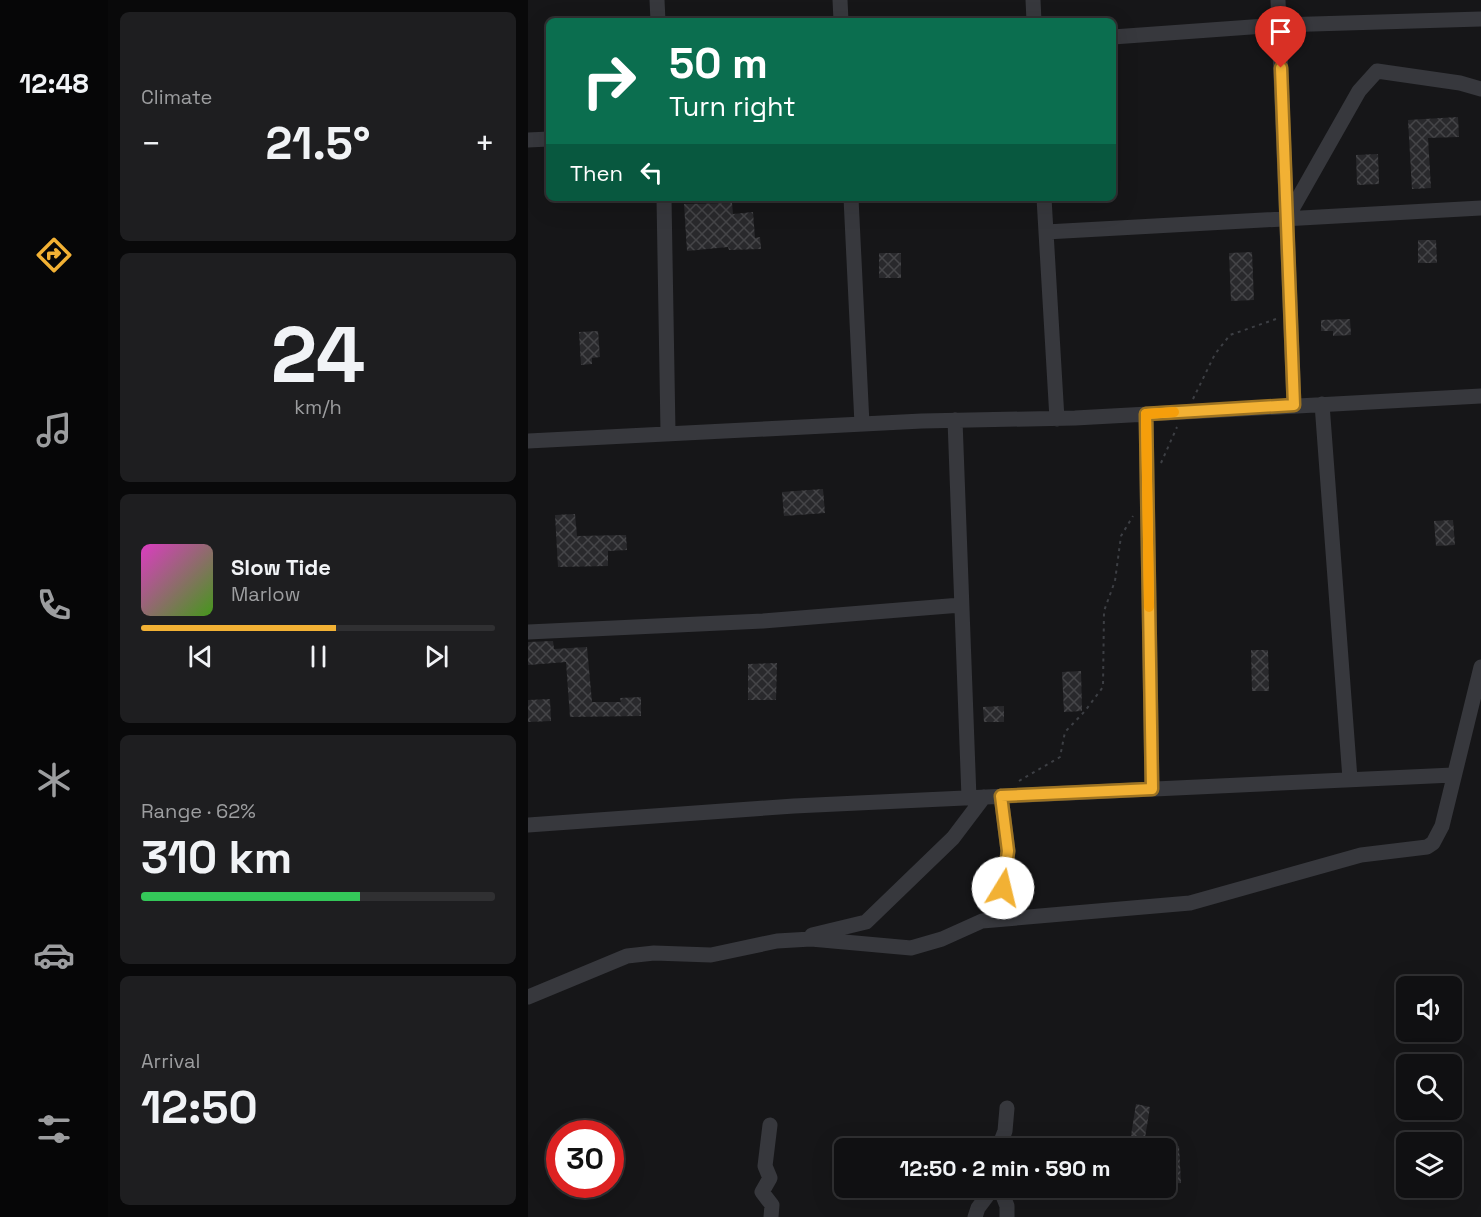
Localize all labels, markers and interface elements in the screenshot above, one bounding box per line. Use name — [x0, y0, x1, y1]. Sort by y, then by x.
pin — [1255, 6, 1306, 68]
icon: arrive — [1264, 15, 1297, 48]
text: 50 m — [669, 37, 768, 90]
icon: right — [570, 42, 648, 120]
text: 12:48 — [19, 66, 89, 101]
text: Climate — [141, 84, 212, 110]
text: Turn right — [669, 89, 796, 124]
text: 21.5° — [265, 115, 371, 172]
text: − — [141, 123, 161, 165]
text: + — [475, 123, 495, 165]
icon: left — [635, 156, 668, 189]
text: Then — [570, 159, 623, 187]
icon: directions — [33, 234, 75, 276]
text: 24 — [271, 305, 365, 405]
text: km/h — [294, 394, 342, 420]
icon: music — [33, 409, 75, 451]
text: Slow Tide — [231, 553, 331, 581]
text: Marlow — [231, 581, 300, 607]
icon: phone — [33, 584, 75, 626]
icon: previous — [184, 640, 217, 673]
icon: pause — [302, 640, 335, 673]
icon: next — [420, 640, 453, 673]
icon: climate — [33, 759, 75, 801]
text: Range · 62% — [141, 798, 256, 824]
text: 310 km — [141, 829, 292, 886]
position arrow — [971, 856, 1035, 920]
icon: car — [33, 934, 75, 976]
map controls — [1396, 976, 1462, 1198]
button: sound — [1396, 976, 1462, 1042]
text: Arrival — [141, 1048, 200, 1074]
button: search — [1396, 1054, 1462, 1120]
text: 12:50 — [141, 1079, 258, 1136]
icon: filters — [33, 1108, 75, 1150]
speed limit sign: 30 — [546, 1120, 624, 1198]
button: layers — [1396, 1132, 1462, 1198]
text: 12:50 · 2 min · 590 m — [899, 1154, 1111, 1182]

